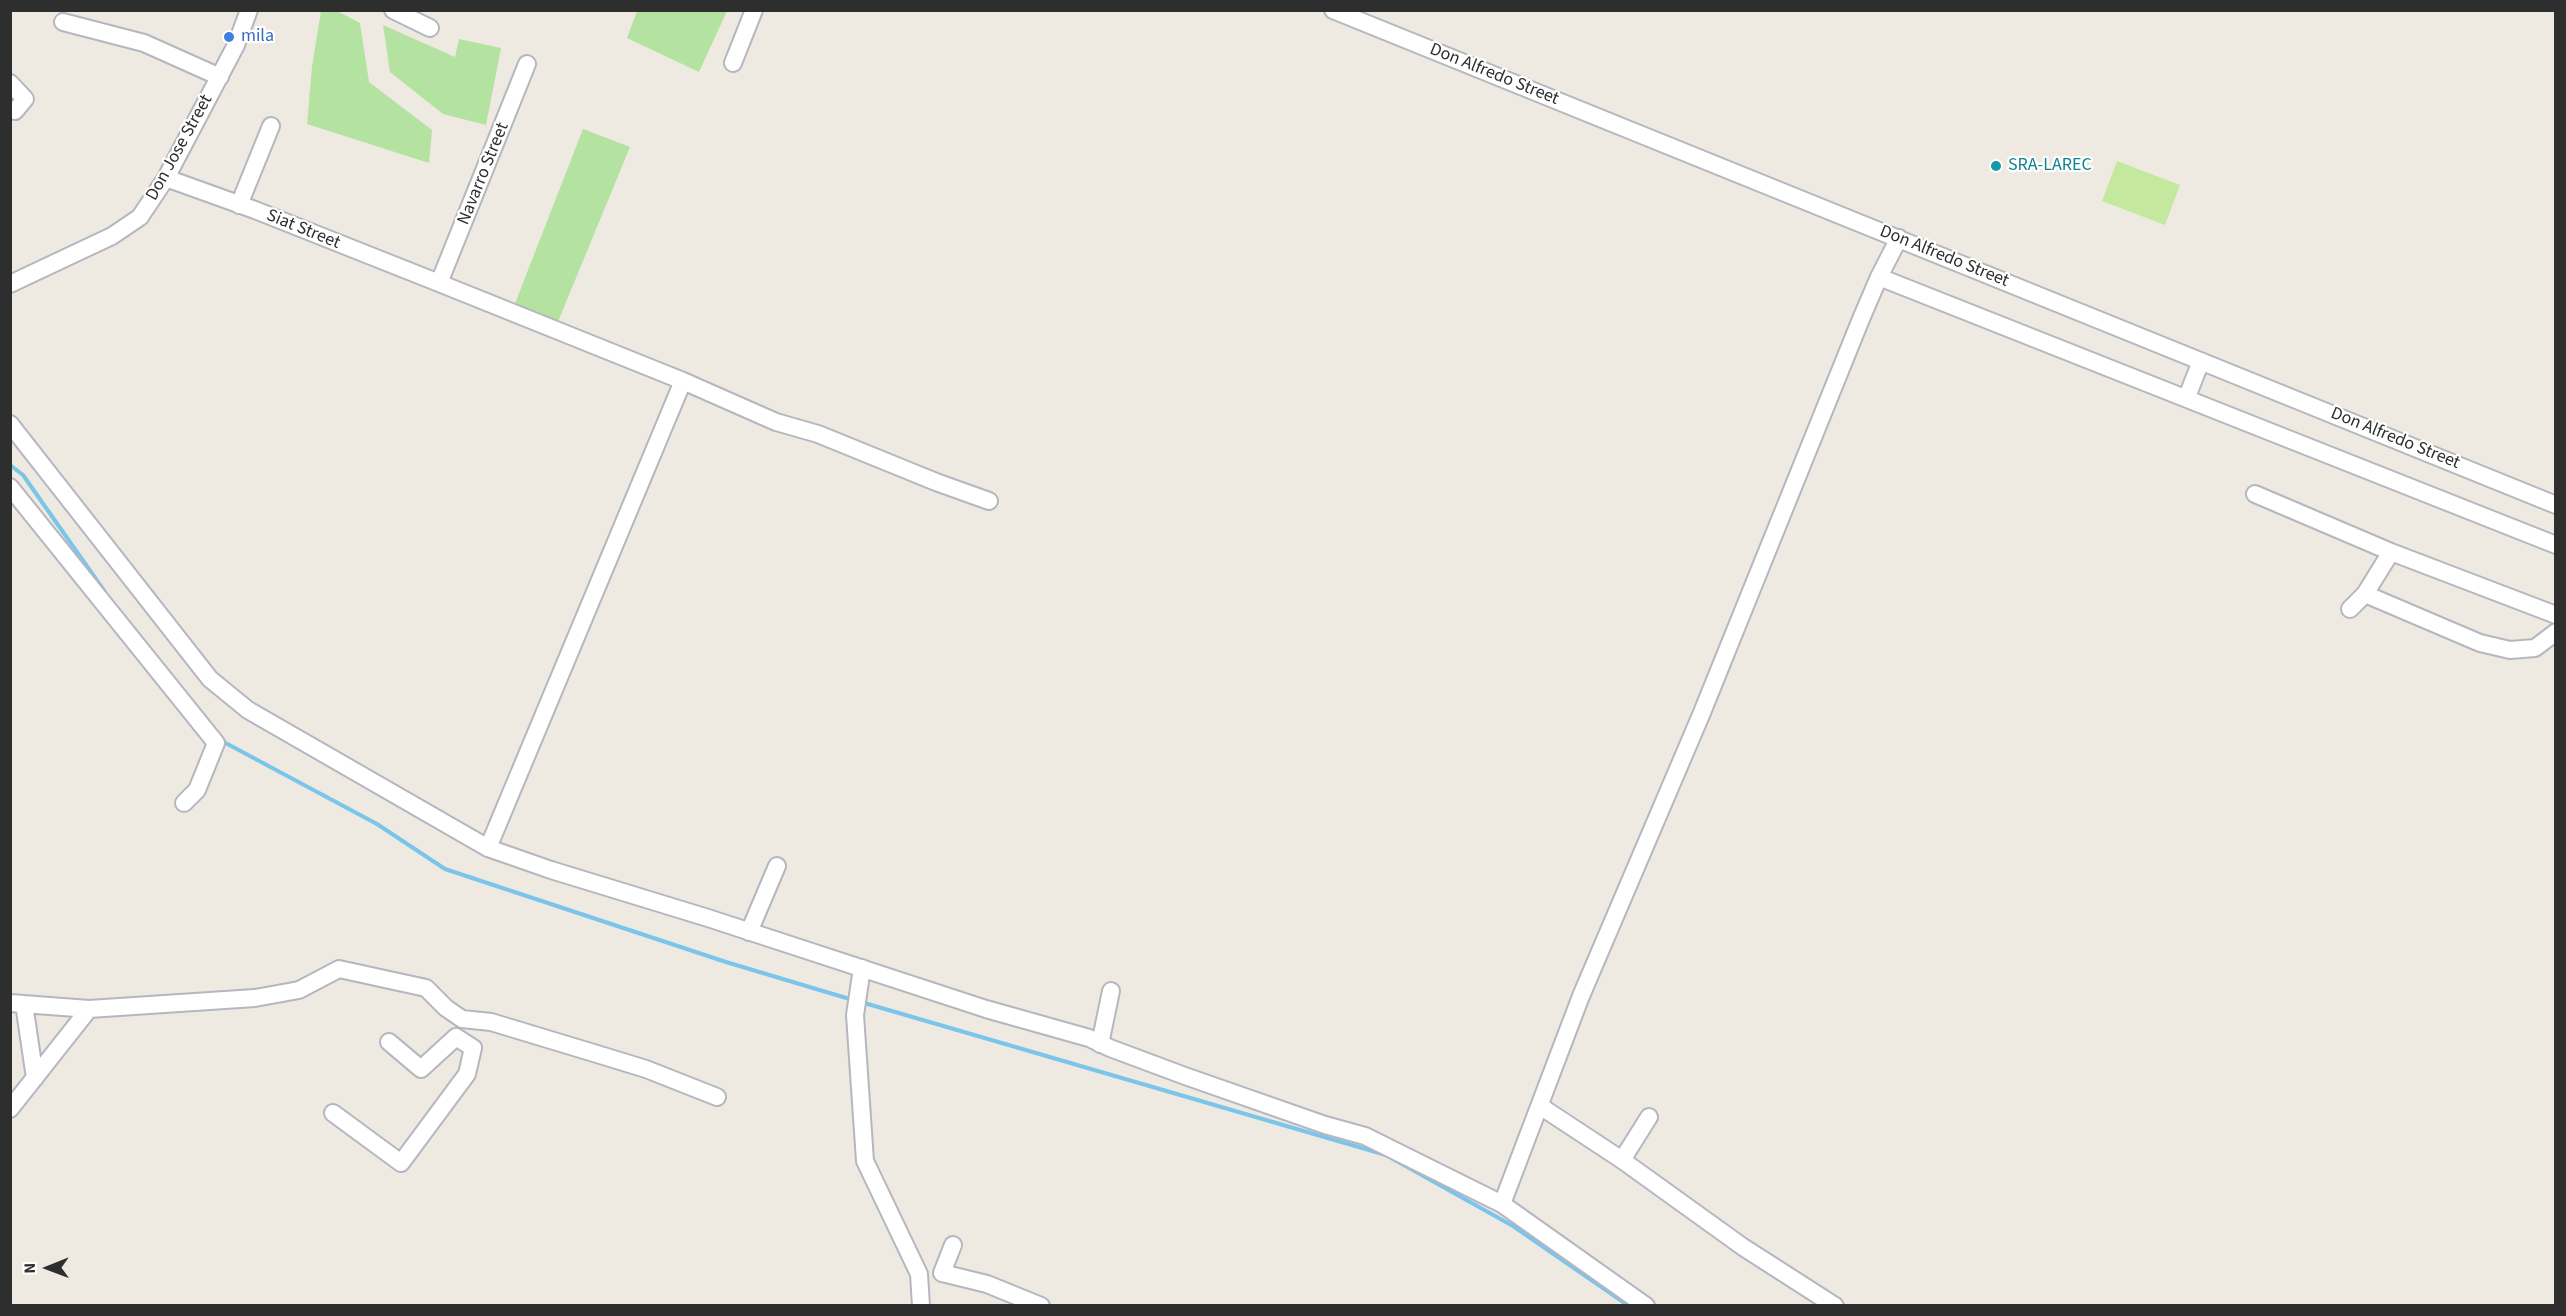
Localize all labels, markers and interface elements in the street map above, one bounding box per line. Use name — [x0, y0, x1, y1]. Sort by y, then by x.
place label: mila — [241, 26, 274, 48]
marker: mila — [222, 30, 236, 44]
street label: Don Alfredo Street — [1426, 39, 1562, 111]
street label: Don Jose Street — [142, 91, 218, 205]
street label: Navarro Street — [454, 120, 514, 228]
place label: SRA-LAREC — [2008, 155, 2092, 177]
marker: SRA-LAREC — [1989, 159, 2003, 173]
street label: Siat Street — [263, 205, 343, 255]
street label: Don Alfredo Street — [1876, 221, 2012, 293]
street label: Don Alfredo Street — [2327, 403, 2463, 475]
north arrow — [18, 1238, 78, 1298]
text: N — [19, 1263, 41, 1274]

